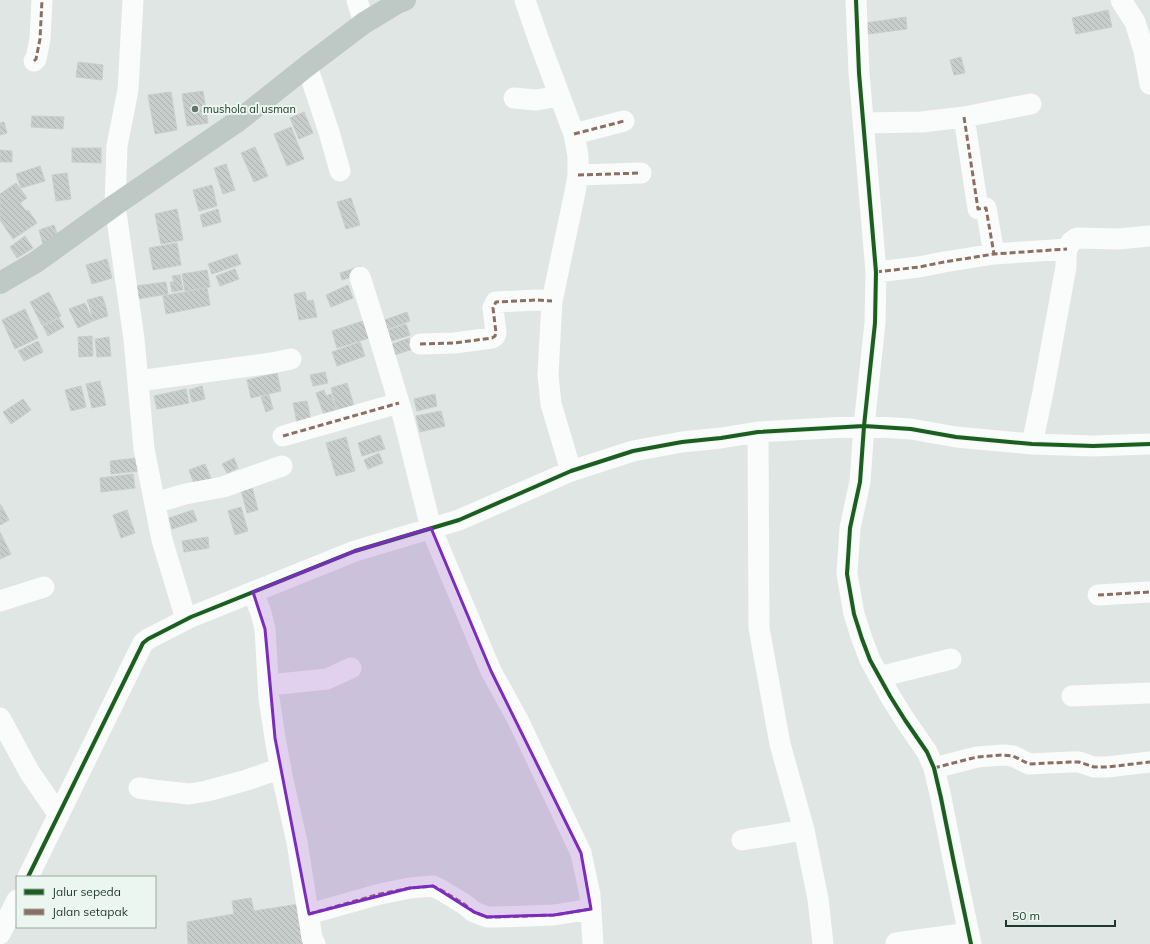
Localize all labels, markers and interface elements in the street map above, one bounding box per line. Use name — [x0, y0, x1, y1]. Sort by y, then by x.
place label: mushola al usman — [203, 102, 296, 116]
marker: mushola al usman — [190, 104, 200, 114]
legend — [16, 876, 156, 928]
text: Jalur sepeda — [52, 884, 121, 899]
scale bar — [1006, 902, 1115, 928]
text: Jalan setapak — [52, 904, 129, 919]
text: 50 m — [1012, 908, 1040, 923]

